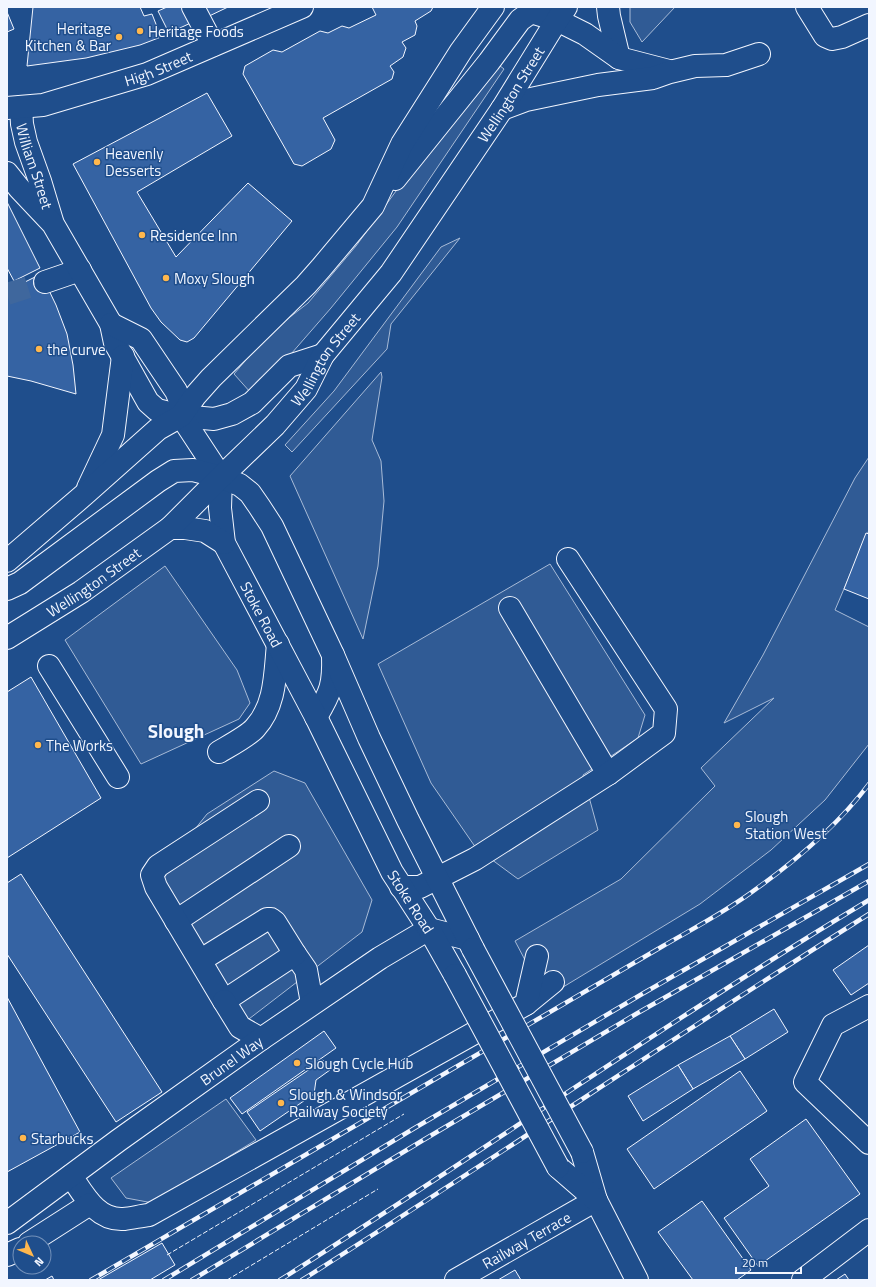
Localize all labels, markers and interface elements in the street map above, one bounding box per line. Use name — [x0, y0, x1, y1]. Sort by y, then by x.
place label: Heritage Kitchen & Bar — [25, 17, 111, 57]
place label: Heritage Foods — [148, 20, 244, 43]
marker: Heritage Foods — [135, 26, 145, 36]
marker: Heritage Kitchen & Bar — [114, 32, 124, 42]
street label: Wellington Street — [471, 41, 550, 147]
street label: High Street — [121, 44, 196, 92]
street label: William Street — [11, 121, 59, 212]
place label: Heavenly Desserts — [105, 142, 164, 182]
marker: Heavenly Desserts — [92, 157, 102, 167]
place label: Residence Inn — [150, 224, 238, 247]
marker: Residence Inn — [137, 230, 147, 240]
place label: Moxy Slough — [174, 267, 255, 290]
marker: Moxy Slough — [161, 273, 171, 283]
street label: Wellington Street — [285, 307, 366, 411]
place label: the curve — [47, 338, 106, 361]
marker: the curve — [34, 344, 44, 354]
street label: Wellington Street — [42, 541, 146, 622]
street label: Stoke Road — [235, 577, 289, 651]
district label: Slough — [148, 716, 204, 745]
place label: The Works — [46, 734, 113, 757]
marker: The Works — [33, 740, 43, 750]
place label: Slough Station West — [745, 805, 827, 845]
marker: Slough Station West — [732, 820, 742, 830]
street label: Stoke Road — [382, 865, 440, 938]
street label: Brunel Way — [195, 1030, 267, 1091]
place label: Slough Cycle Hub — [305, 1052, 414, 1075]
marker: Slough Cycle Hub — [292, 1058, 302, 1068]
place label: Slough & Windsor Railway Society — [289, 1083, 402, 1123]
marker: Slough & Windsor Railway Society — [276, 1098, 286, 1108]
place label: Starbucks — [31, 1127, 94, 1150]
marker: Starbucks — [18, 1133, 28, 1143]
street label: Railway Terrace — [478, 1205, 575, 1274]
north arrow — [12, 1235, 52, 1275]
scale bar — [736, 1249, 801, 1275]
text: 20 m — [742, 1253, 768, 1272]
text: N — [31, 1254, 48, 1270]

